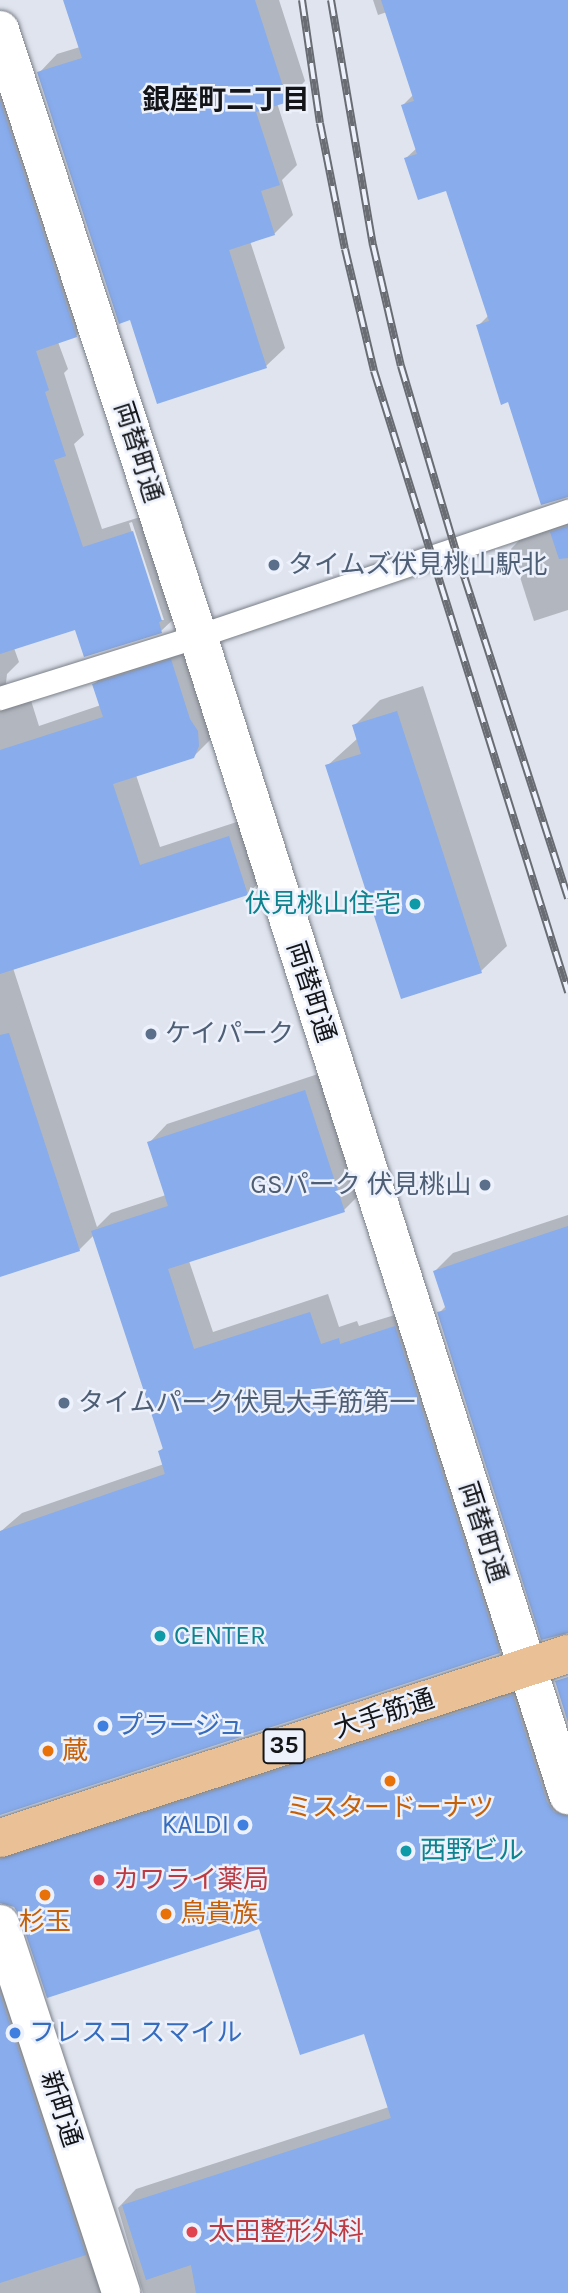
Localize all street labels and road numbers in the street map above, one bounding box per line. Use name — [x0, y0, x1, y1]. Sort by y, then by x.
street label: 両替町通 — [107, 398, 169, 506]
street label: 両替町通 — [280, 938, 342, 1046]
street label: 両替町通 — [452, 1478, 514, 1586]
street label: 大手筋通 — [330, 1683, 438, 1745]
road number: 35 — [261, 1726, 307, 1766]
street label: 新町通 — [34, 2067, 88, 2151]

